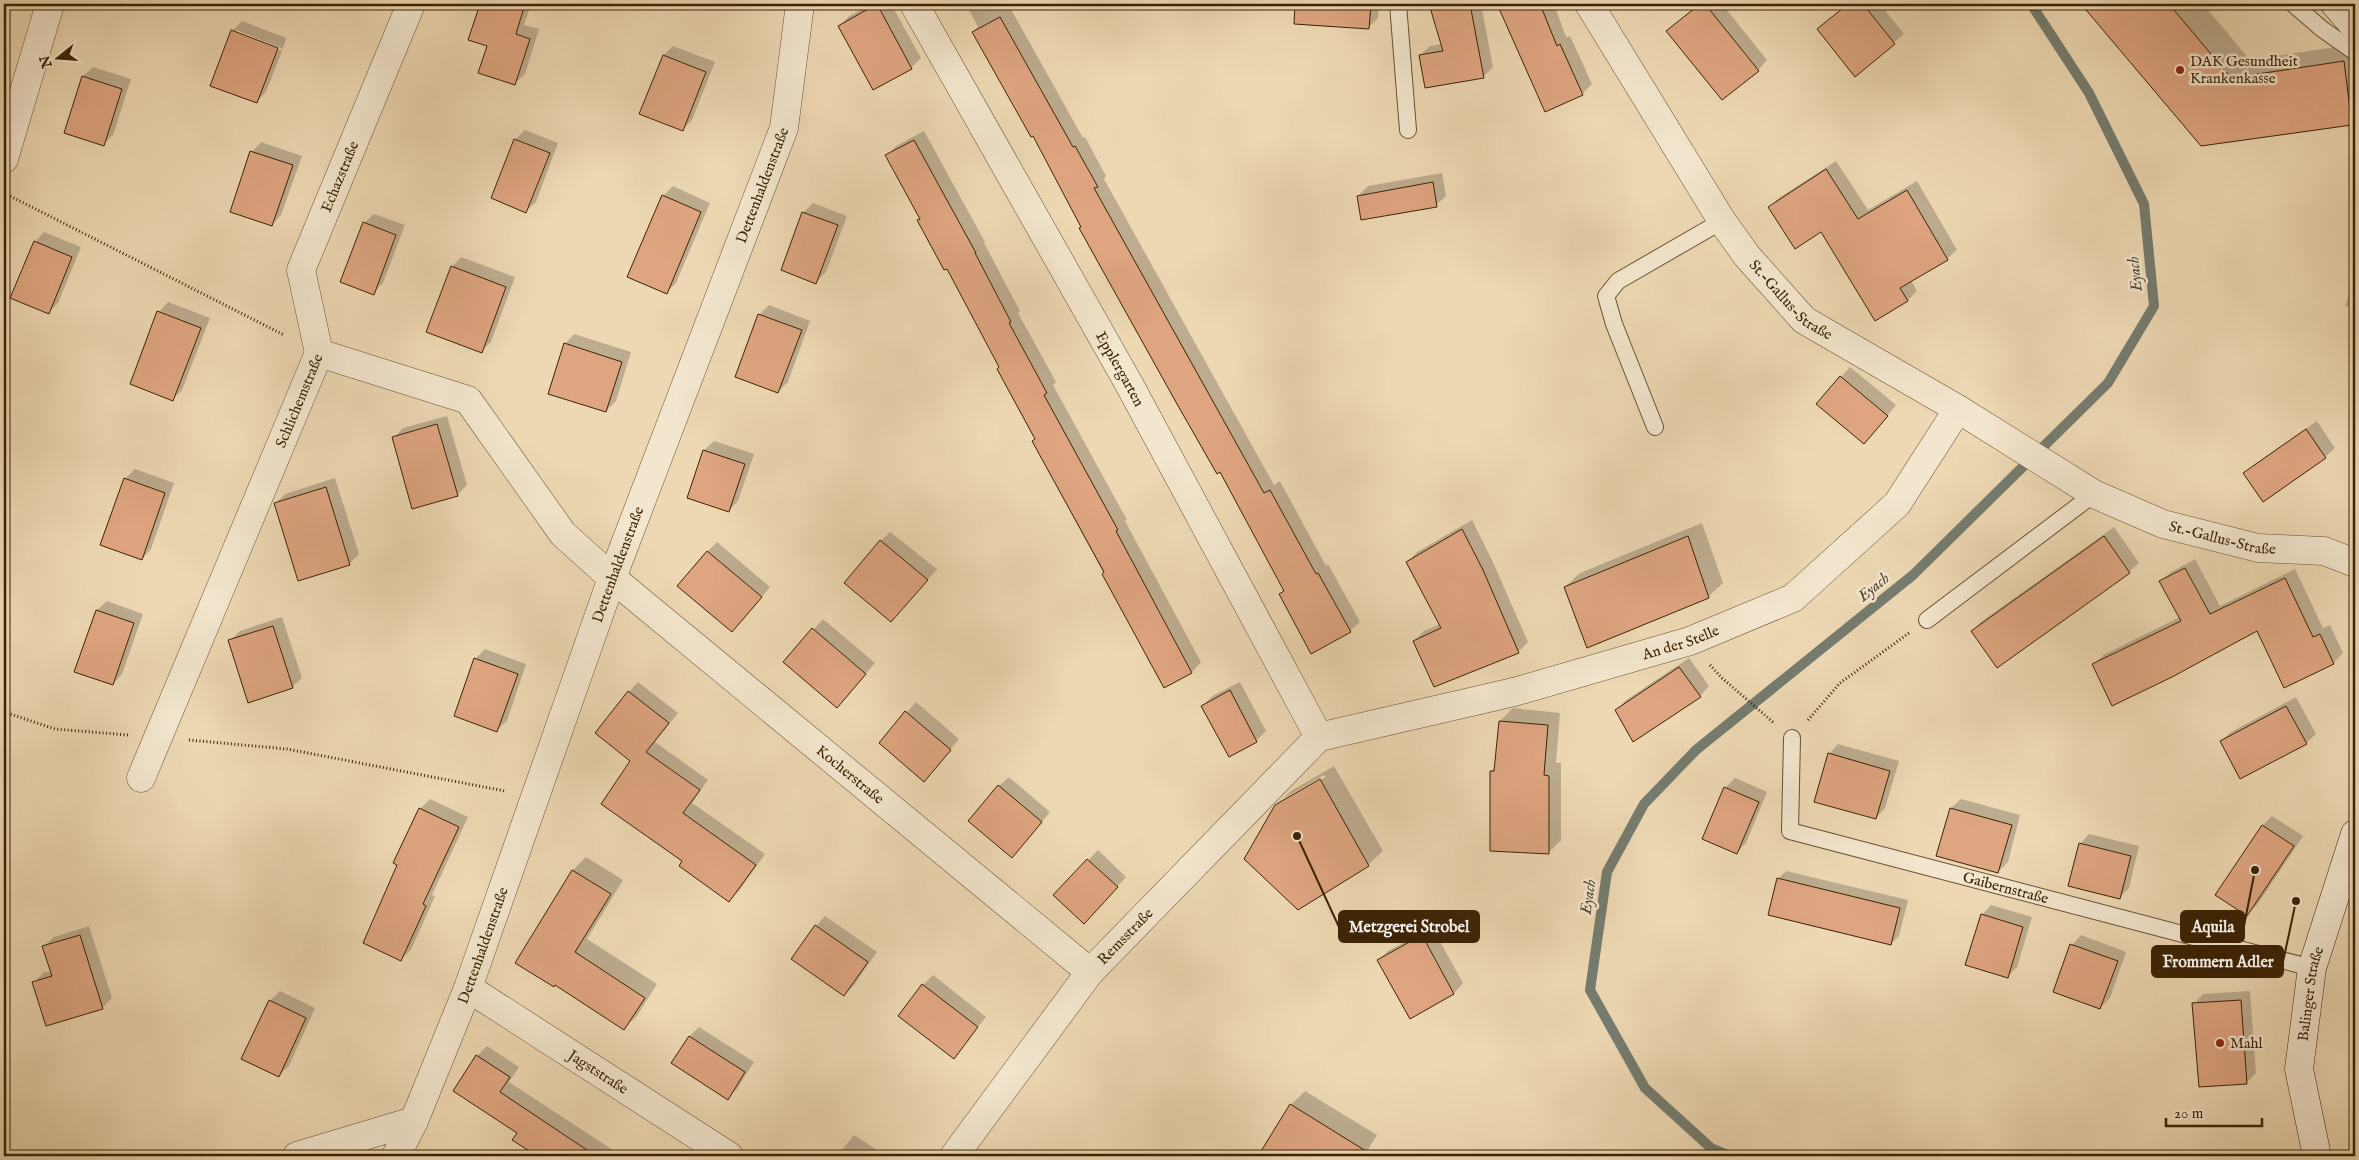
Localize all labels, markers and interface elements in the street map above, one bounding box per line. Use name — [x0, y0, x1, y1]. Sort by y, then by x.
north arrow — [32, 32, 82, 82]
place label: DAK Gesundheit Krankenkasse — [2190, 52, 2298, 88]
text: N — [36, 53, 57, 71]
marker: DAK Gesundheit Krankenkasse — [2174, 64, 2186, 76]
street label: Dettenhaldenstraße — [731, 124, 793, 246]
street label: Echazstraße — [316, 138, 363, 215]
water label: Eyach — [2124, 255, 2148, 293]
street label: St.-Gallus-Straße — [1745, 256, 1836, 344]
street label: Epplergarten — [1092, 328, 1149, 410]
street label: Schlichemstraße — [271, 351, 327, 451]
street label: Dettenhaldenstraße — [588, 504, 648, 625]
street label: St.-Gallus-Straße — [2167, 516, 2276, 558]
water label: Eyach — [1853, 569, 1894, 607]
street label: An der Stelle — [1639, 620, 1722, 664]
street label: Kocherstraße — [812, 741, 888, 808]
street label: Gaibernstraße — [1961, 867, 2051, 908]
water label: Eyach — [1577, 878, 1601, 917]
street label: Dettenhaldenstraße — [453, 884, 512, 1007]
street label: Remsstraße — [1093, 903, 1157, 969]
callout: Metzgerei Strobel — [1339, 911, 1479, 942]
callout: Aquila — [2181, 911, 2244, 942]
text: Metzgerei Strobel — [1349, 918, 1470, 938]
text: Aquila — [2191, 918, 2235, 938]
street label: Balinger Straße — [2293, 944, 2328, 1042]
callout: Frommern Adler — [2152, 946, 2283, 977]
text: Frommern Adler — [2162, 953, 2274, 973]
place label: Mahl — [2230, 1034, 2264, 1053]
marker: Mahl — [2214, 1037, 2226, 1049]
street label: Jagststraße — [563, 1044, 632, 1098]
scale bar — [2166, 1095, 2263, 1127]
text: 20 m — [2174, 1104, 2204, 1123]

